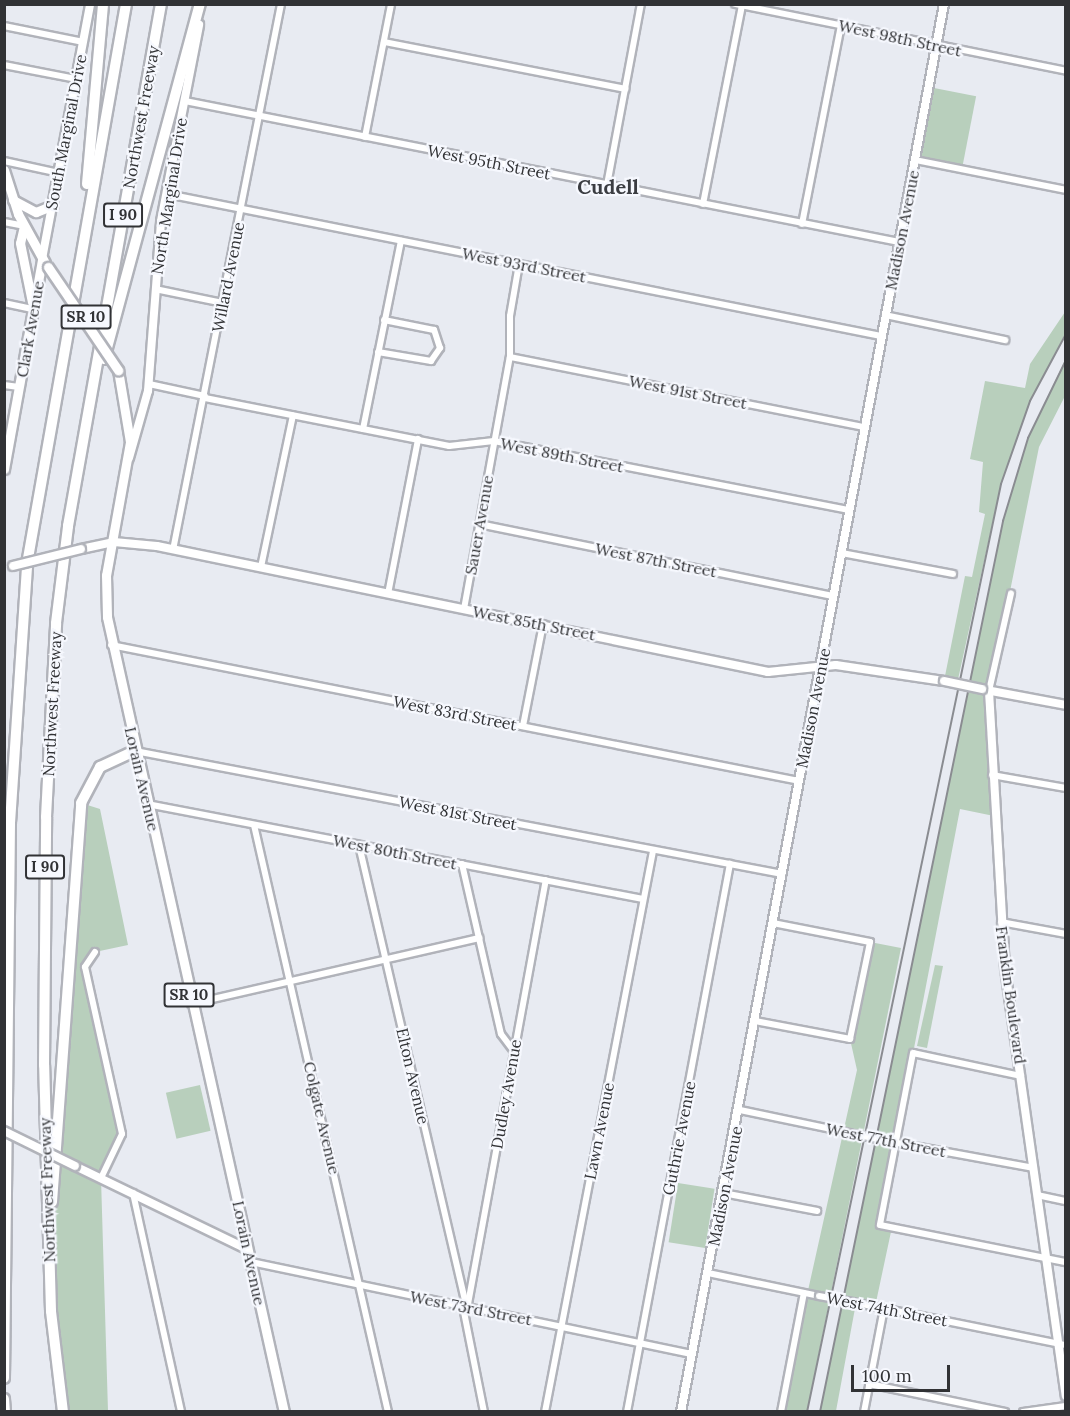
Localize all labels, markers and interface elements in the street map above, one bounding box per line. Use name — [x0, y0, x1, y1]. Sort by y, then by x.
street label: West 98th Street — [837, 16, 963, 60]
street label: Northwest Freeway — [119, 44, 163, 190]
street label: South Marginal Drive — [41, 53, 91, 211]
street label: North Marginal Drive — [147, 116, 191, 276]
street label: West 95th Street — [426, 141, 552, 183]
street label: Madison Avenue — [881, 168, 923, 292]
district label: Cudell — [577, 174, 639, 198]
road number: I 90 — [102, 203, 144, 227]
street label: Willard Avenue — [208, 220, 248, 334]
street label: West 93rd Street — [460, 244, 588, 286]
street label: Clark Avenue — [12, 279, 48, 379]
road number: SR 10 — [60, 305, 112, 329]
street label: West 91st Street — [627, 371, 749, 413]
street label: West 89th Street — [499, 434, 625, 476]
street label: Sauer Avenue — [461, 474, 497, 576]
street label: West 87th Street — [594, 539, 718, 581]
street label: West 85th Street — [471, 602, 597, 644]
street label: Northwest Freeway — [39, 631, 65, 777]
street label: Madison Avenue — [792, 646, 834, 770]
street label: West 83rd Street — [392, 692, 518, 734]
street label: Lorain Avenue — [121, 725, 163, 833]
street label: West 81st Street — [397, 792, 519, 834]
street label: West 80th Street — [331, 831, 459, 873]
road number: I 90 — [24, 855, 66, 879]
street label: Franklin Boulevard — [992, 925, 1030, 1065]
road number: SR 10 — [164, 983, 214, 1007]
street label: Elton Avenue — [393, 1026, 433, 1126]
street label: Dudley Avenue — [487, 1038, 525, 1150]
street label: Colgate Avenue — [300, 1060, 344, 1176]
street label: Guthrie Avenue — [658, 1079, 700, 1197]
street label: Lawn Avenue — [580, 1081, 618, 1181]
street label: Northwest Freeway — [35, 1117, 59, 1263]
street label: West 77th Street — [824, 1119, 948, 1161]
street label: Madison Avenue — [704, 1124, 746, 1248]
street label: Lorain Avenue — [229, 1199, 269, 1307]
street label: West 73rd Street — [408, 1287, 534, 1329]
street label: West 74th Street — [825, 1288, 949, 1330]
scale bar — [854, 1353, 953, 1391]
text: 100 m — [862, 1364, 912, 1387]

